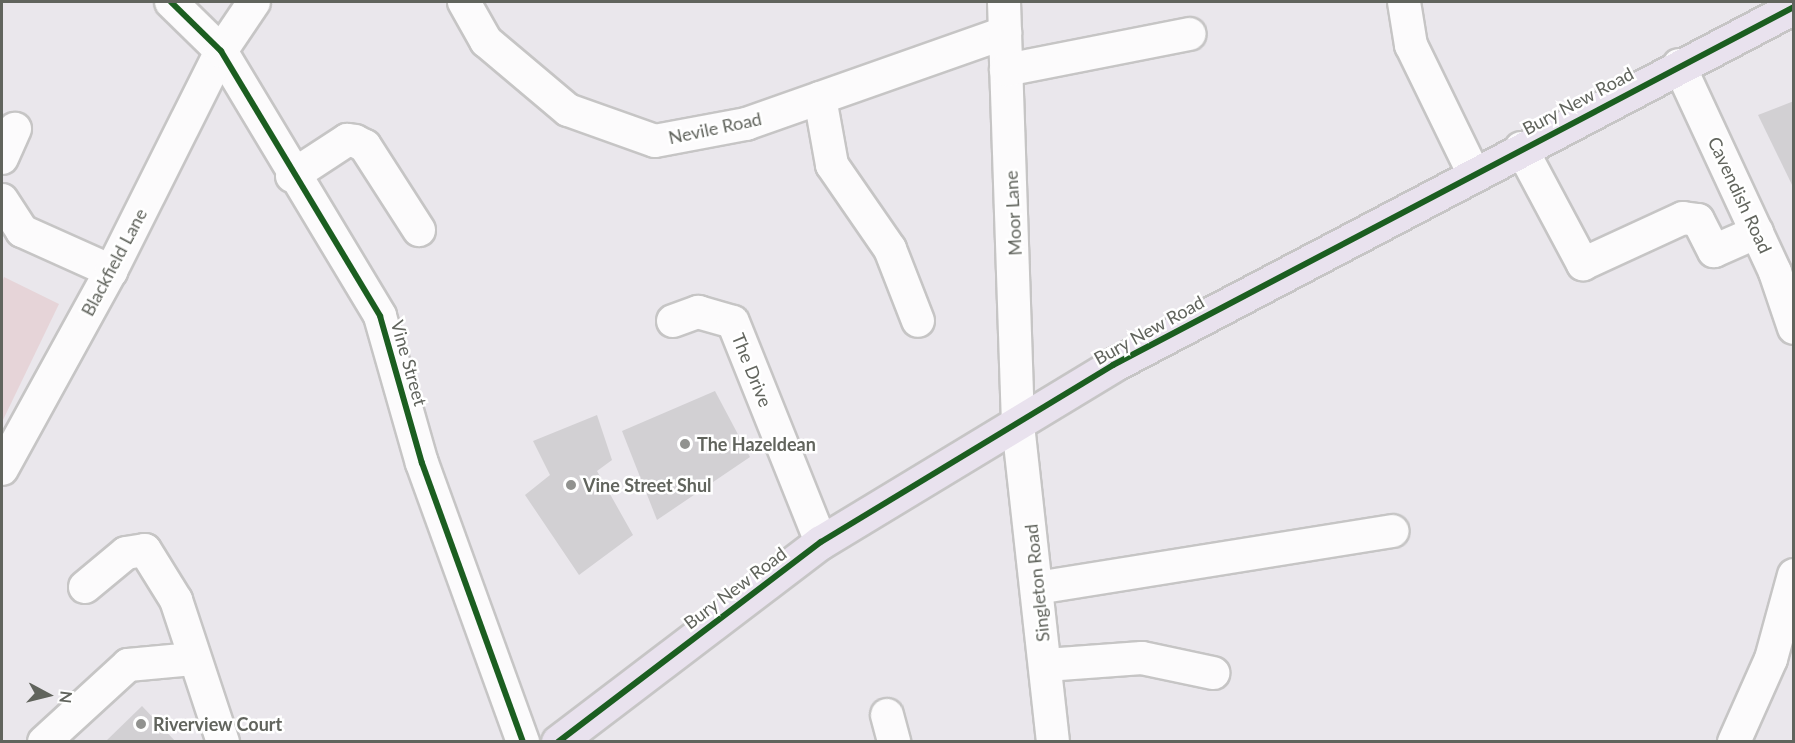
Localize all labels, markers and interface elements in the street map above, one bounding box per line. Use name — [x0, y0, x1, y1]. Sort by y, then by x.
street label: Bury New Road — [1518, 62, 1638, 140]
street label: Nevile Road — [666, 108, 764, 148]
street label: Cavendish Road — [1704, 133, 1776, 257]
street label: Moor Lane — [1000, 170, 1026, 256]
street label: Blackfield Lane — [77, 204, 151, 320]
street label: Bury New Road — [1090, 291, 1208, 369]
street label: Vine Street — [386, 318, 432, 408]
street label: The Drive — [727, 330, 777, 410]
place label: The Hazeldean — [697, 433, 816, 455]
marker: The Hazeldean — [678, 437, 692, 451]
place label: Vine Street Shul — [583, 474, 712, 496]
marker: Vine Street Shul — [564, 478, 578, 492]
street label: Singleton Road — [1020, 523, 1054, 643]
street label: Bury New Road — [679, 542, 791, 634]
north arrow — [18, 665, 78, 725]
text: N — [56, 690, 77, 705]
place label: Riverview Court — [153, 713, 283, 735]
marker: Riverview Court — [134, 717, 148, 731]

